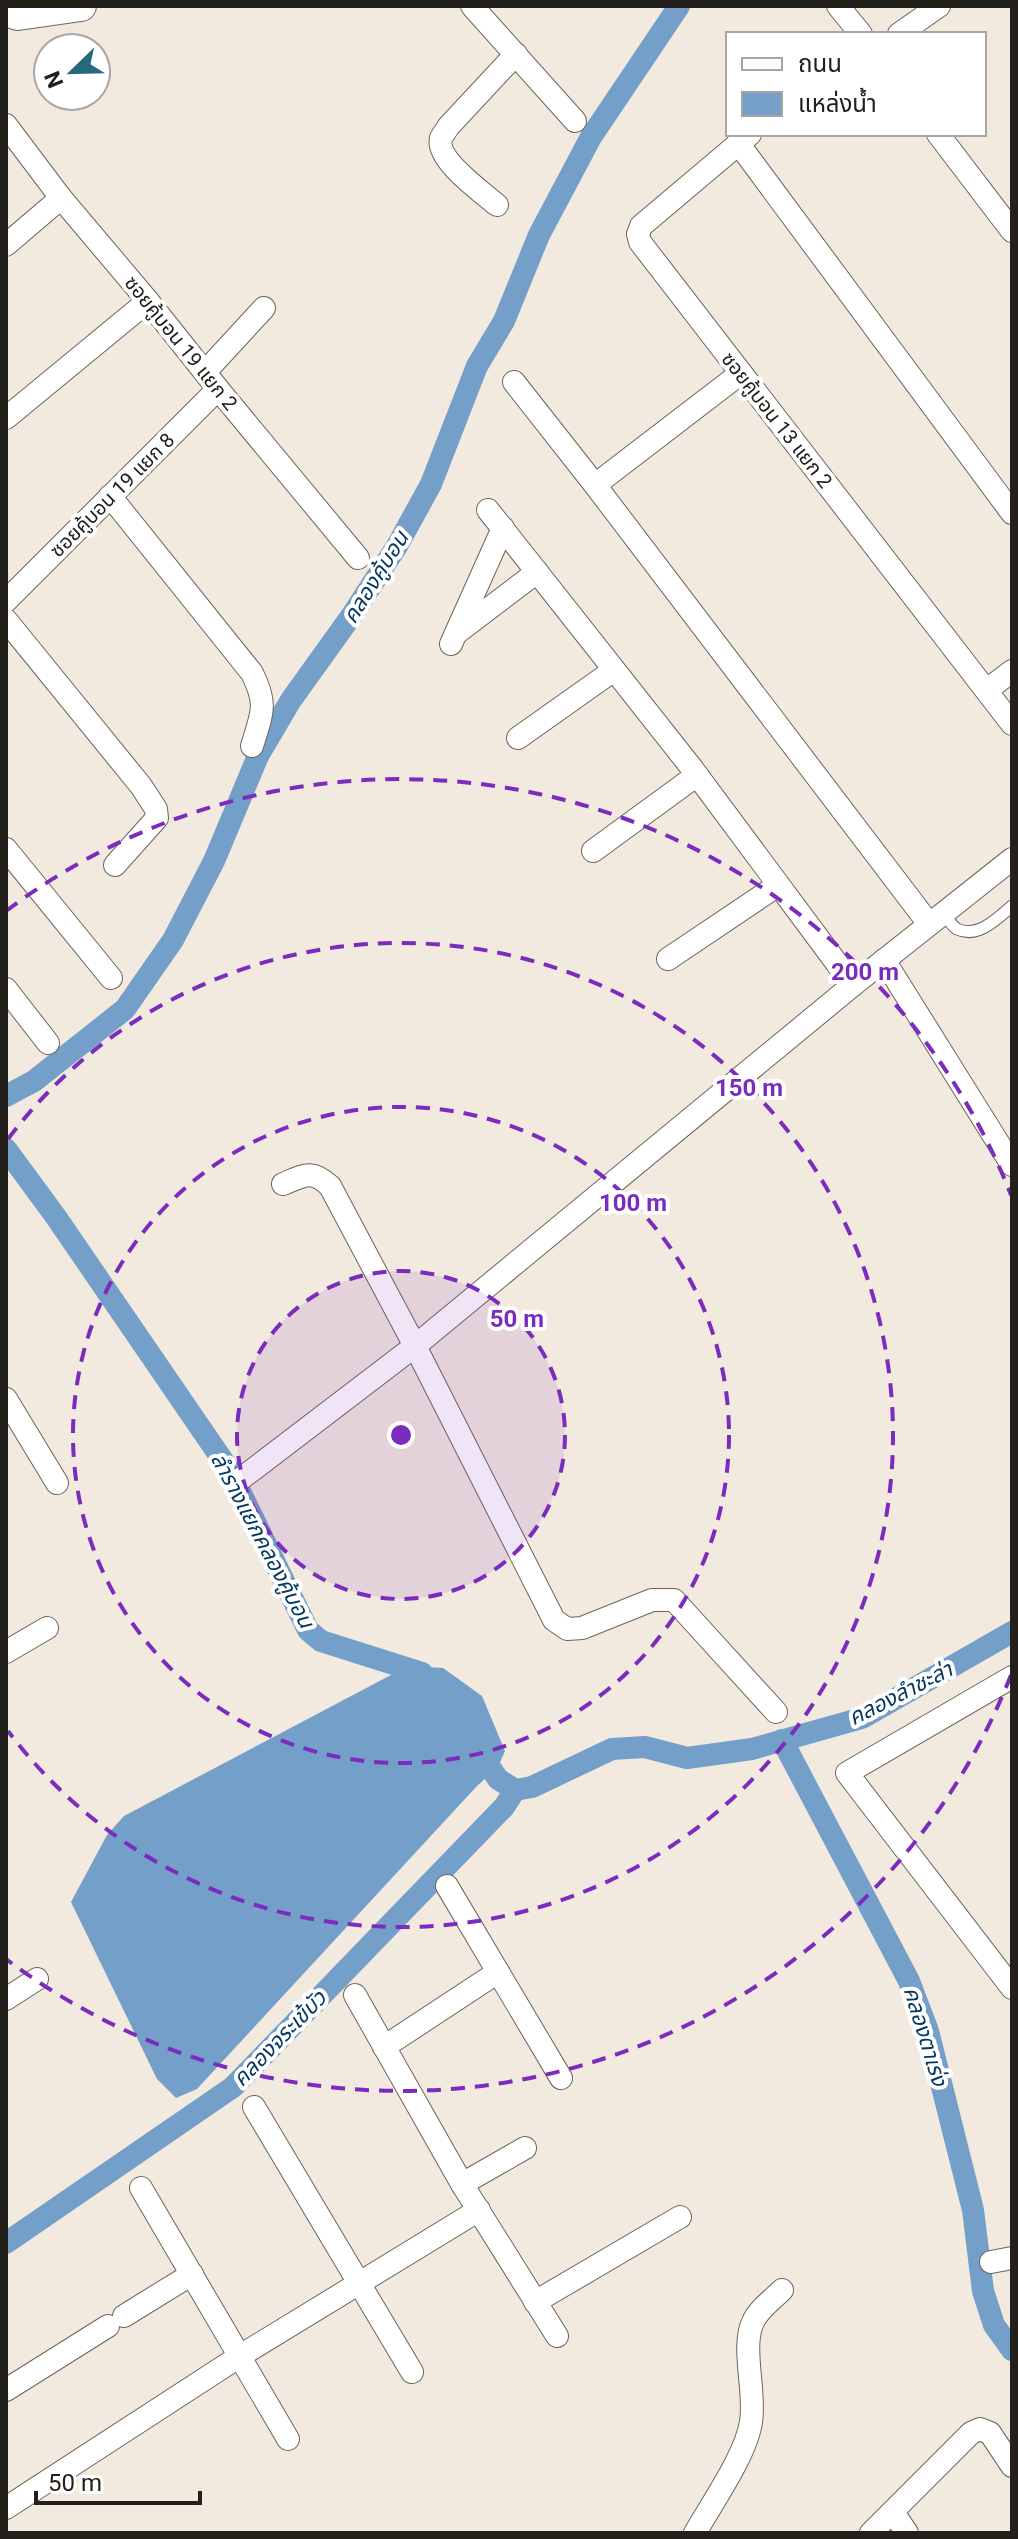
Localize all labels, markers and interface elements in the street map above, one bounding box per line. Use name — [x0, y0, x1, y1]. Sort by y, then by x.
north arrow — [32, 32, 112, 112]
legend — [726, 32, 986, 136]
text: ถนน — [798, 50, 842, 78]
text: N — [40, 68, 69, 92]
text: แหล่งน้ำ — [798, 87, 877, 118]
street label: ซอยคู้บอน 19 แยก 2 — [119, 271, 243, 416]
street label: ซอยคู้บอน 13 แยก 2 — [716, 347, 838, 493]
street label: ซอยคู้บอน 19 แยก 8 — [45, 428, 180, 563]
water label: คลองคู้บอน — [337, 526, 415, 628]
text: 200 m — [831, 958, 899, 986]
text: 150 m — [715, 1074, 783, 1102]
text: 100 m — [599, 1189, 667, 1217]
text: 50 m — [490, 1305, 544, 1333]
centre of rings — [387, 1421, 415, 1449]
water label: ลำรางแยกคลองคู้บอน — [205, 1448, 320, 1634]
water label: คลองลำชะล่า — [844, 1656, 957, 1730]
water label: คลองตาเร่ง — [899, 1984, 953, 2090]
water label: คลองจระเข้บัว — [228, 1985, 332, 2091]
scale bar — [36, 2455, 200, 2505]
text: 50 m — [48, 2469, 102, 2497]

